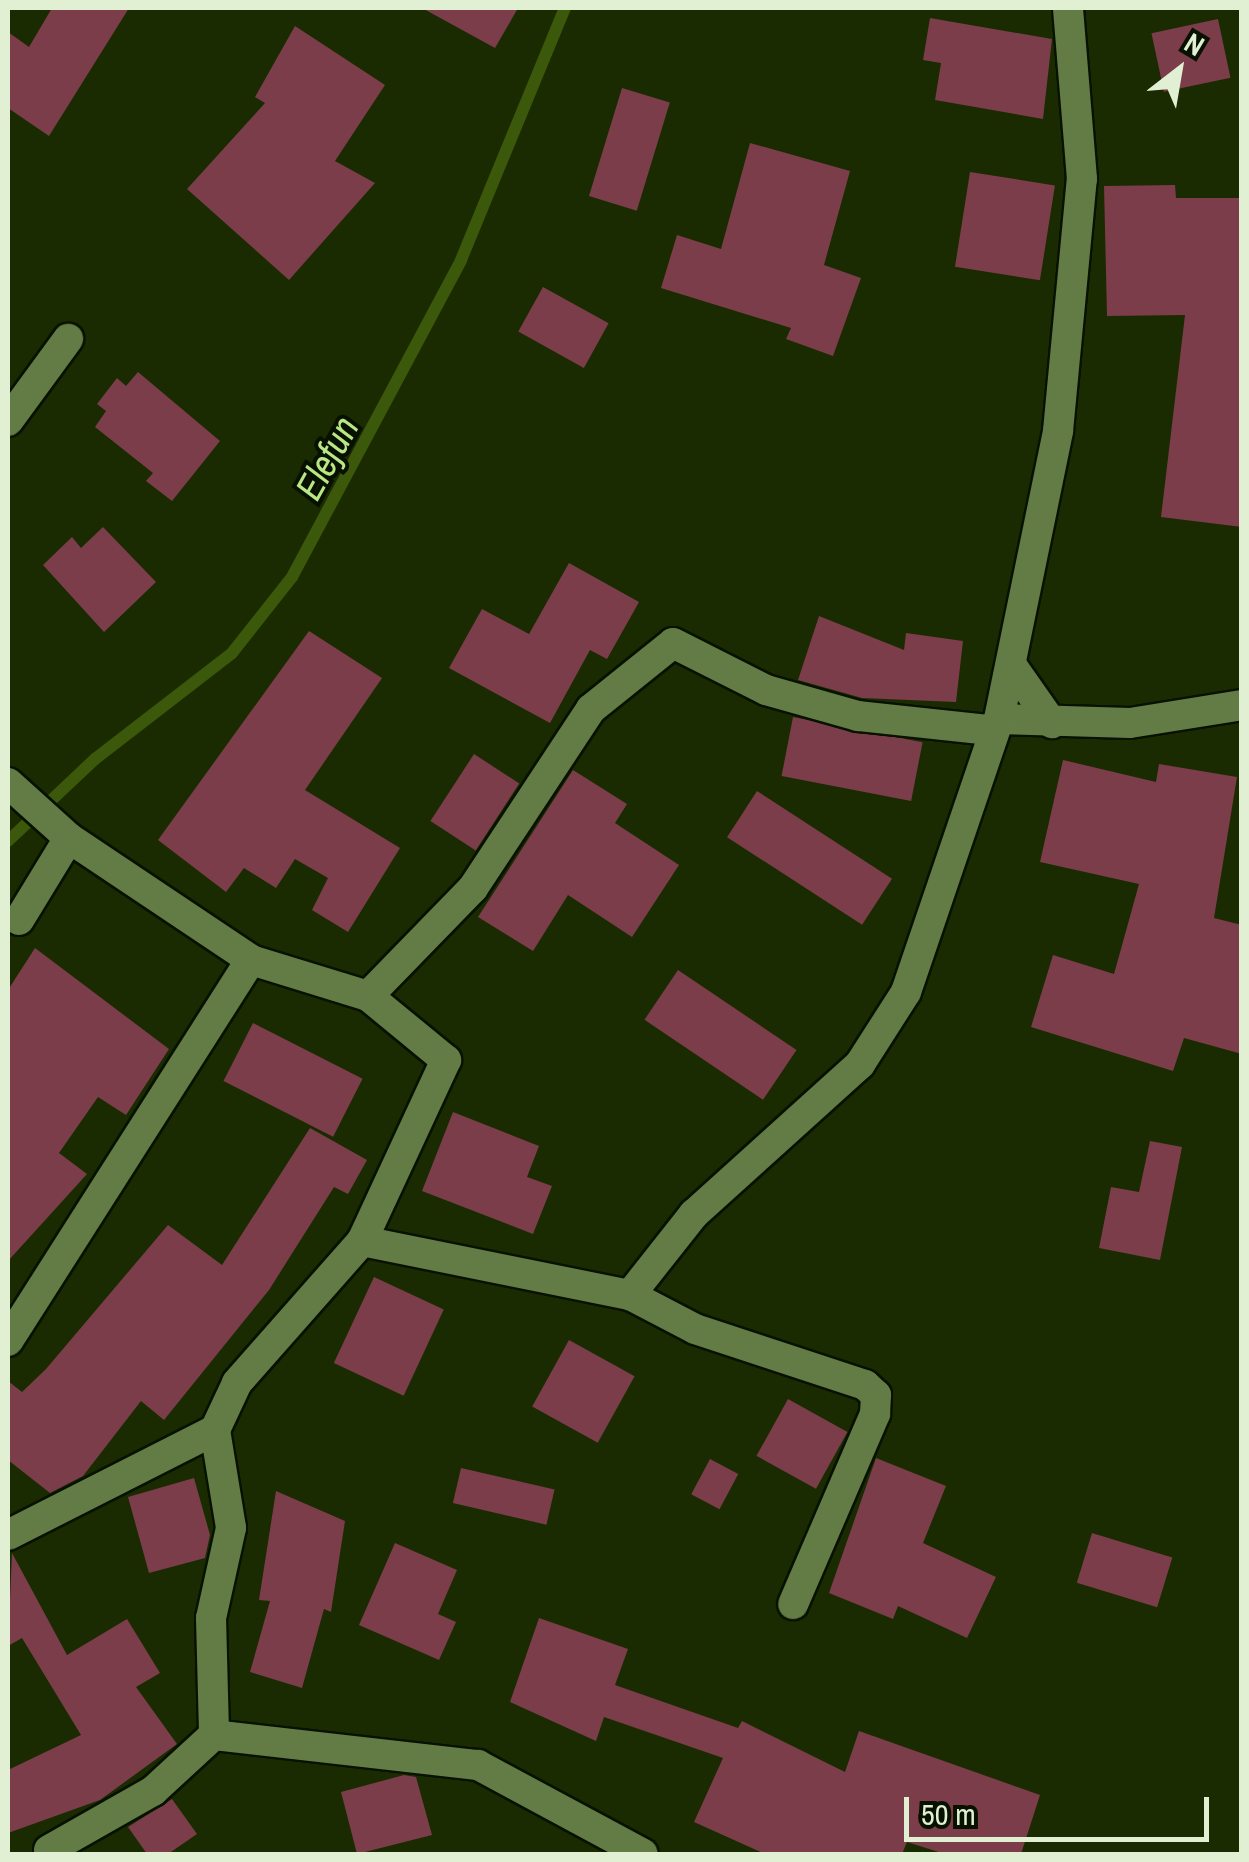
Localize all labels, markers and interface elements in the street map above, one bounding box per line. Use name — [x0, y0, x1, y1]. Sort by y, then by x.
north arrow — [1129, 20, 1229, 120]
text: N — [1178, 24, 1211, 65]
water label: Elefun — [286, 408, 368, 508]
scale bar — [909, 1777, 1214, 1839]
text: 50 m — [921, 1794, 976, 1834]

